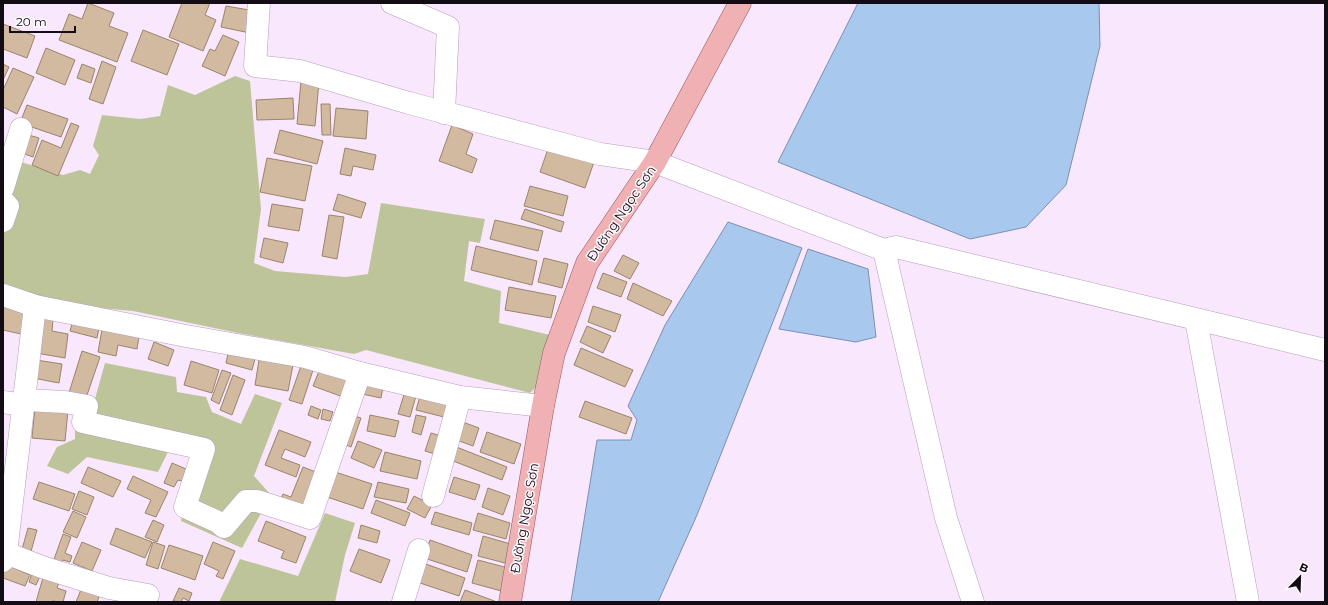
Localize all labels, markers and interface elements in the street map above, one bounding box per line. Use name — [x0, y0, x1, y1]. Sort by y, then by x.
scale bar — [10, 8, 75, 34]
text: 20 m — [16, 14, 47, 29]
street label: Đường Ngọc Sơn — [583, 162, 659, 264]
street label: Đường Ngọc Sơn — [506, 462, 542, 574]
north arrow — [1280, 557, 1320, 597]
text: B — [1297, 560, 1311, 576]

